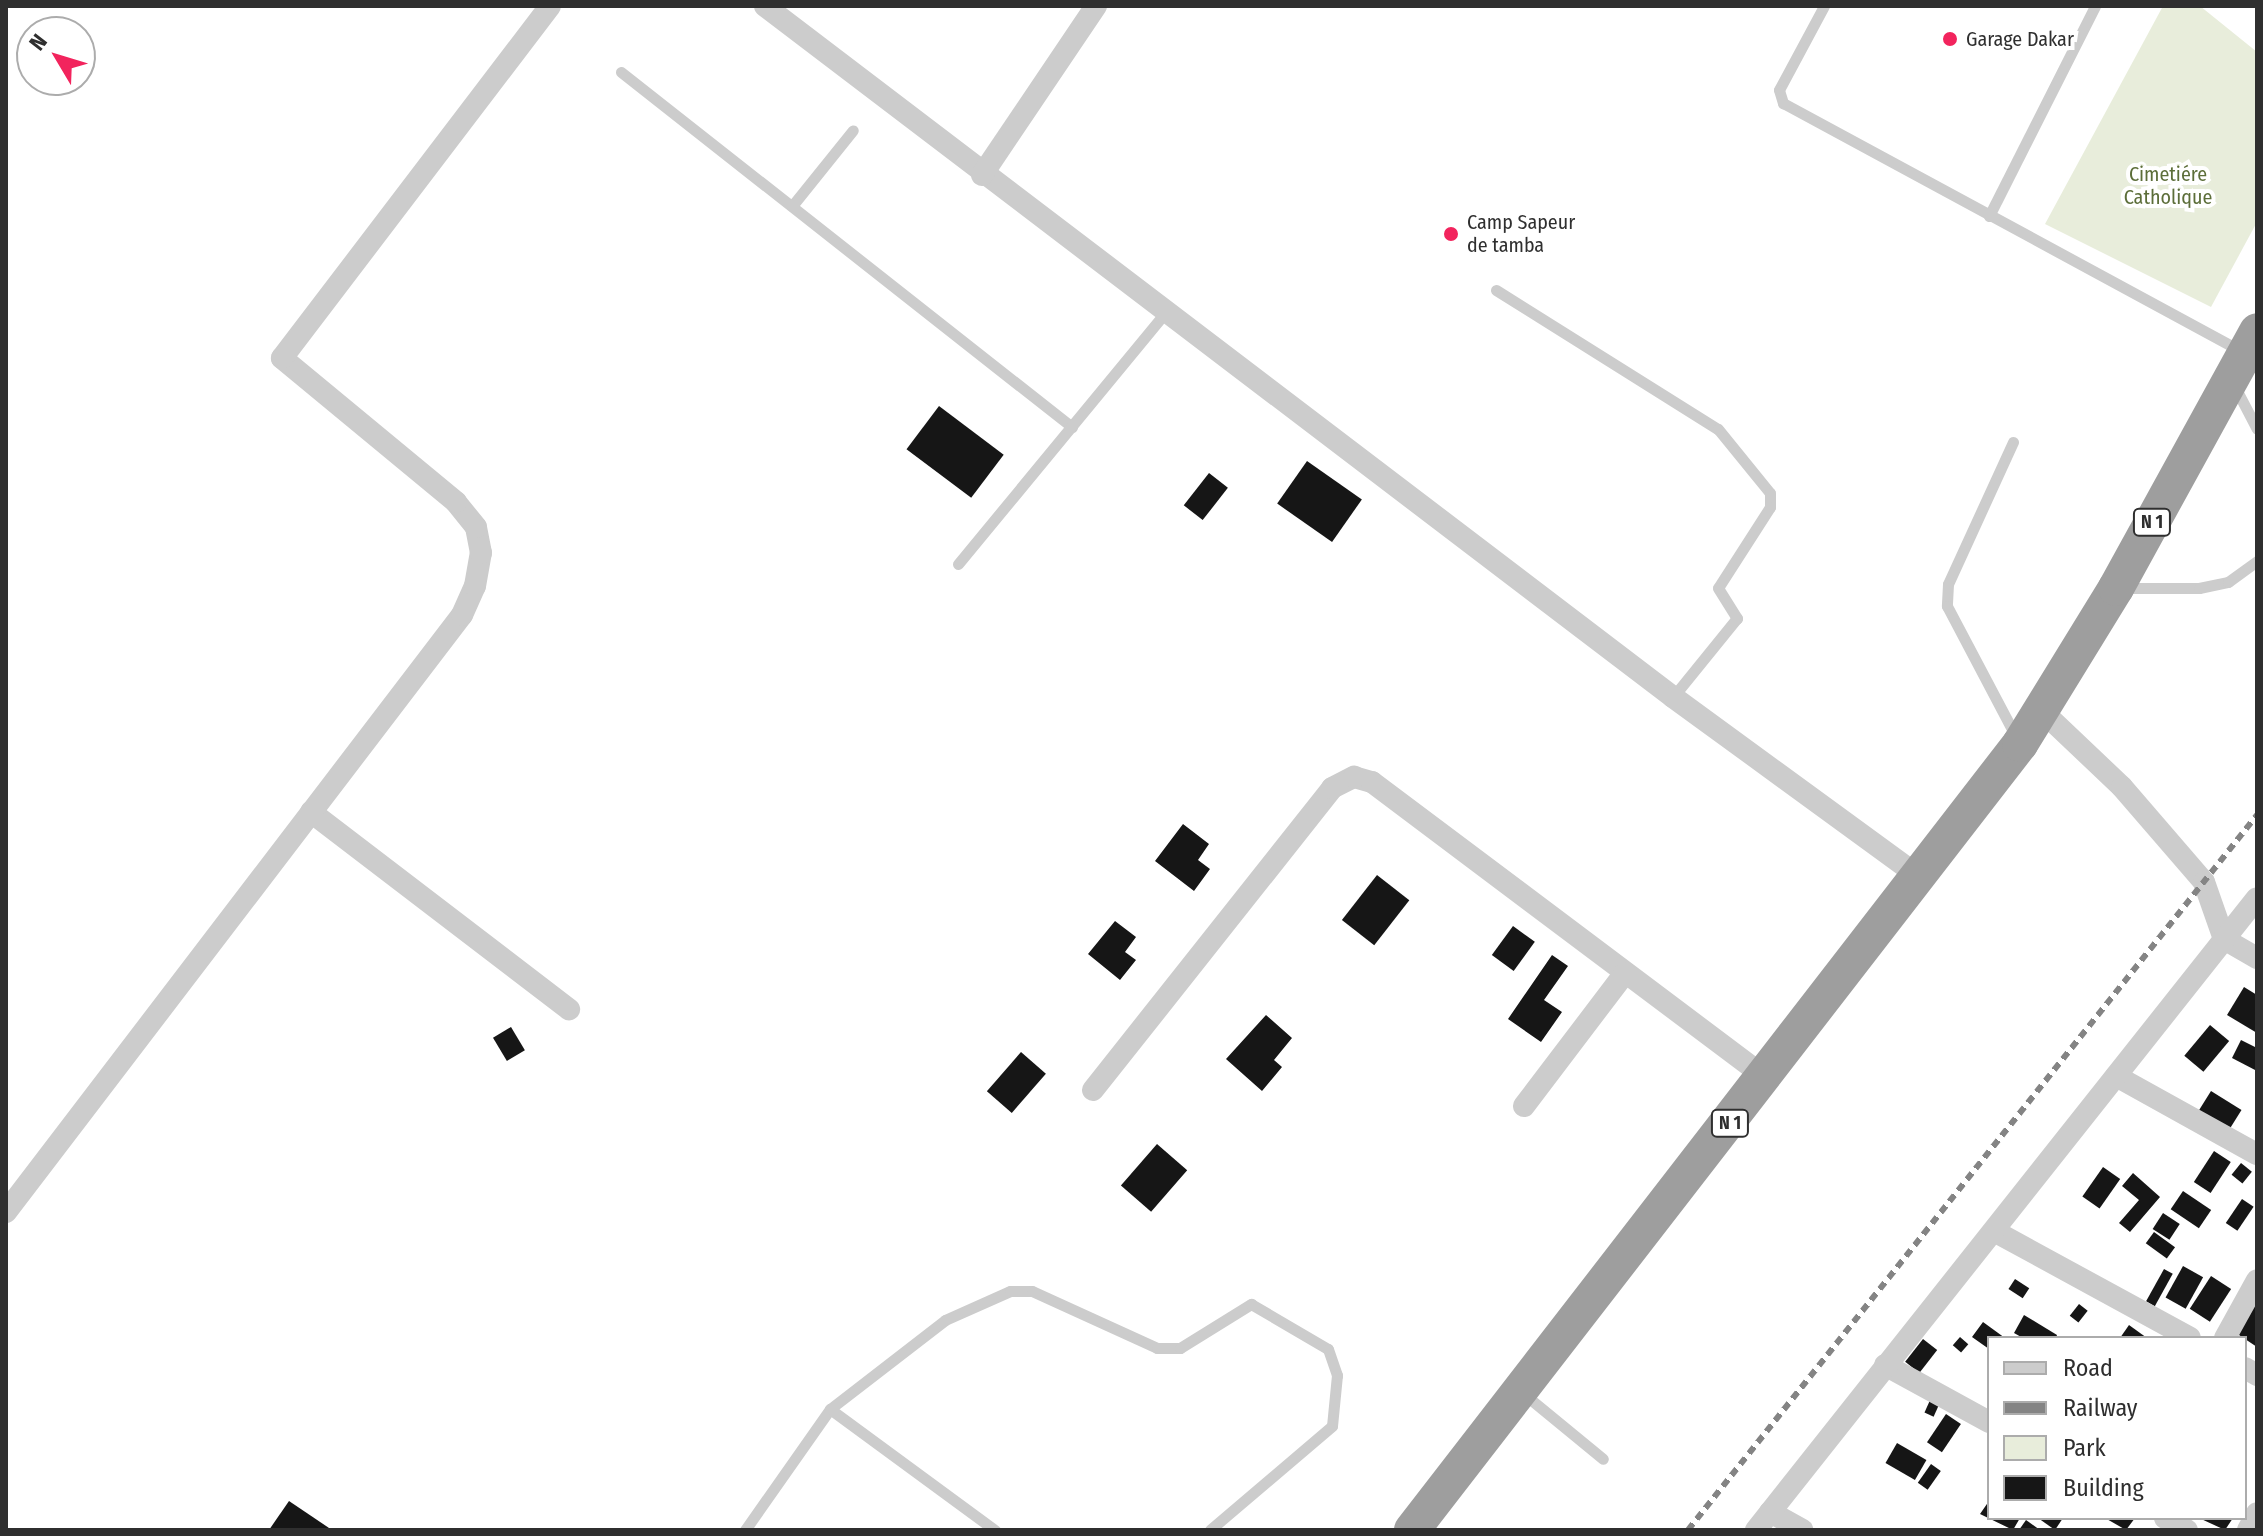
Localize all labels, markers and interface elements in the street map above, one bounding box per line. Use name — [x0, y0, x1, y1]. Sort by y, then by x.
north arrow — [16, 16, 96, 96]
place label: Garage Dakar — [1966, 27, 2074, 51]
text: N — [24, 29, 53, 56]
marker: Garage Dakar — [1941, 30, 1959, 48]
park label: Cimetiére Catholique — [2124, 163, 2212, 210]
place label: Camp Sapeur de tamba — [1467, 210, 1575, 257]
marker: Camp Sapeur de tamba — [1442, 225, 1460, 243]
road number: N 1 — [2132, 508, 2172, 536]
road number: N 1 — [1710, 1109, 1750, 1137]
legend — [1987, 1336, 2247, 1520]
text: Road — [2063, 1354, 2113, 1382]
text: Railway — [2063, 1394, 2138, 1422]
text: Park — [2063, 1434, 2106, 1462]
text: Building — [2063, 1474, 2144, 1502]

